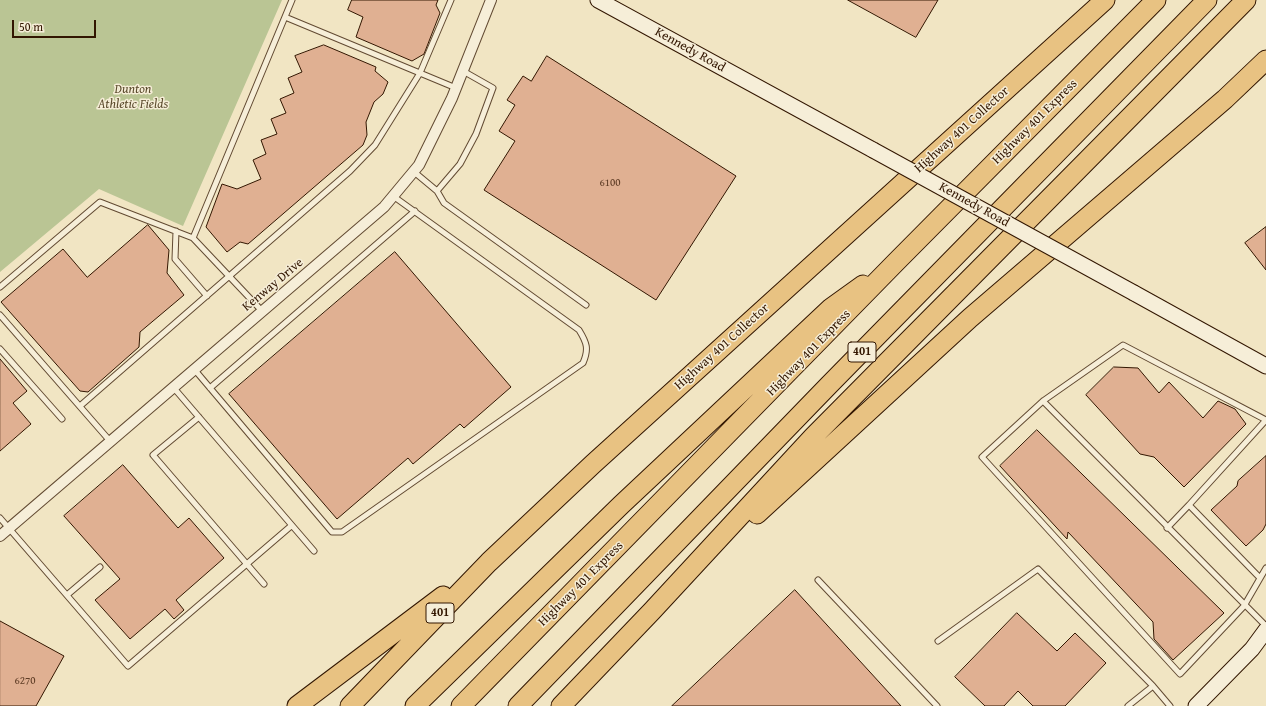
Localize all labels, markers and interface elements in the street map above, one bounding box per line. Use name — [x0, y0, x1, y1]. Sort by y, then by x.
scale bar — [14, 12, 98, 38]
text: 50 m — [19, 18, 43, 35]
street label: Kennedy Road — [652, 24, 728, 76]
street label: Highway 401 Express — [989, 76, 1081, 168]
park label: Dunton Athletic Fields — [98, 82, 168, 113]
street label: Highway 401 Collector — [912, 84, 1012, 176]
house number: 6100 — [599, 176, 621, 190]
street label: Kennedy Road — [936, 179, 1012, 231]
street label: Kenway Drive — [239, 255, 307, 315]
street label: Highway 401 Collector — [672, 301, 772, 393]
street label: Highway 401 Express — [764, 307, 854, 399]
road number: 401 — [848, 342, 876, 362]
street label: Highway 401 Express — [535, 538, 627, 630]
road number: 401 — [426, 603, 454, 623]
house number: 6270 — [14, 674, 36, 688]

